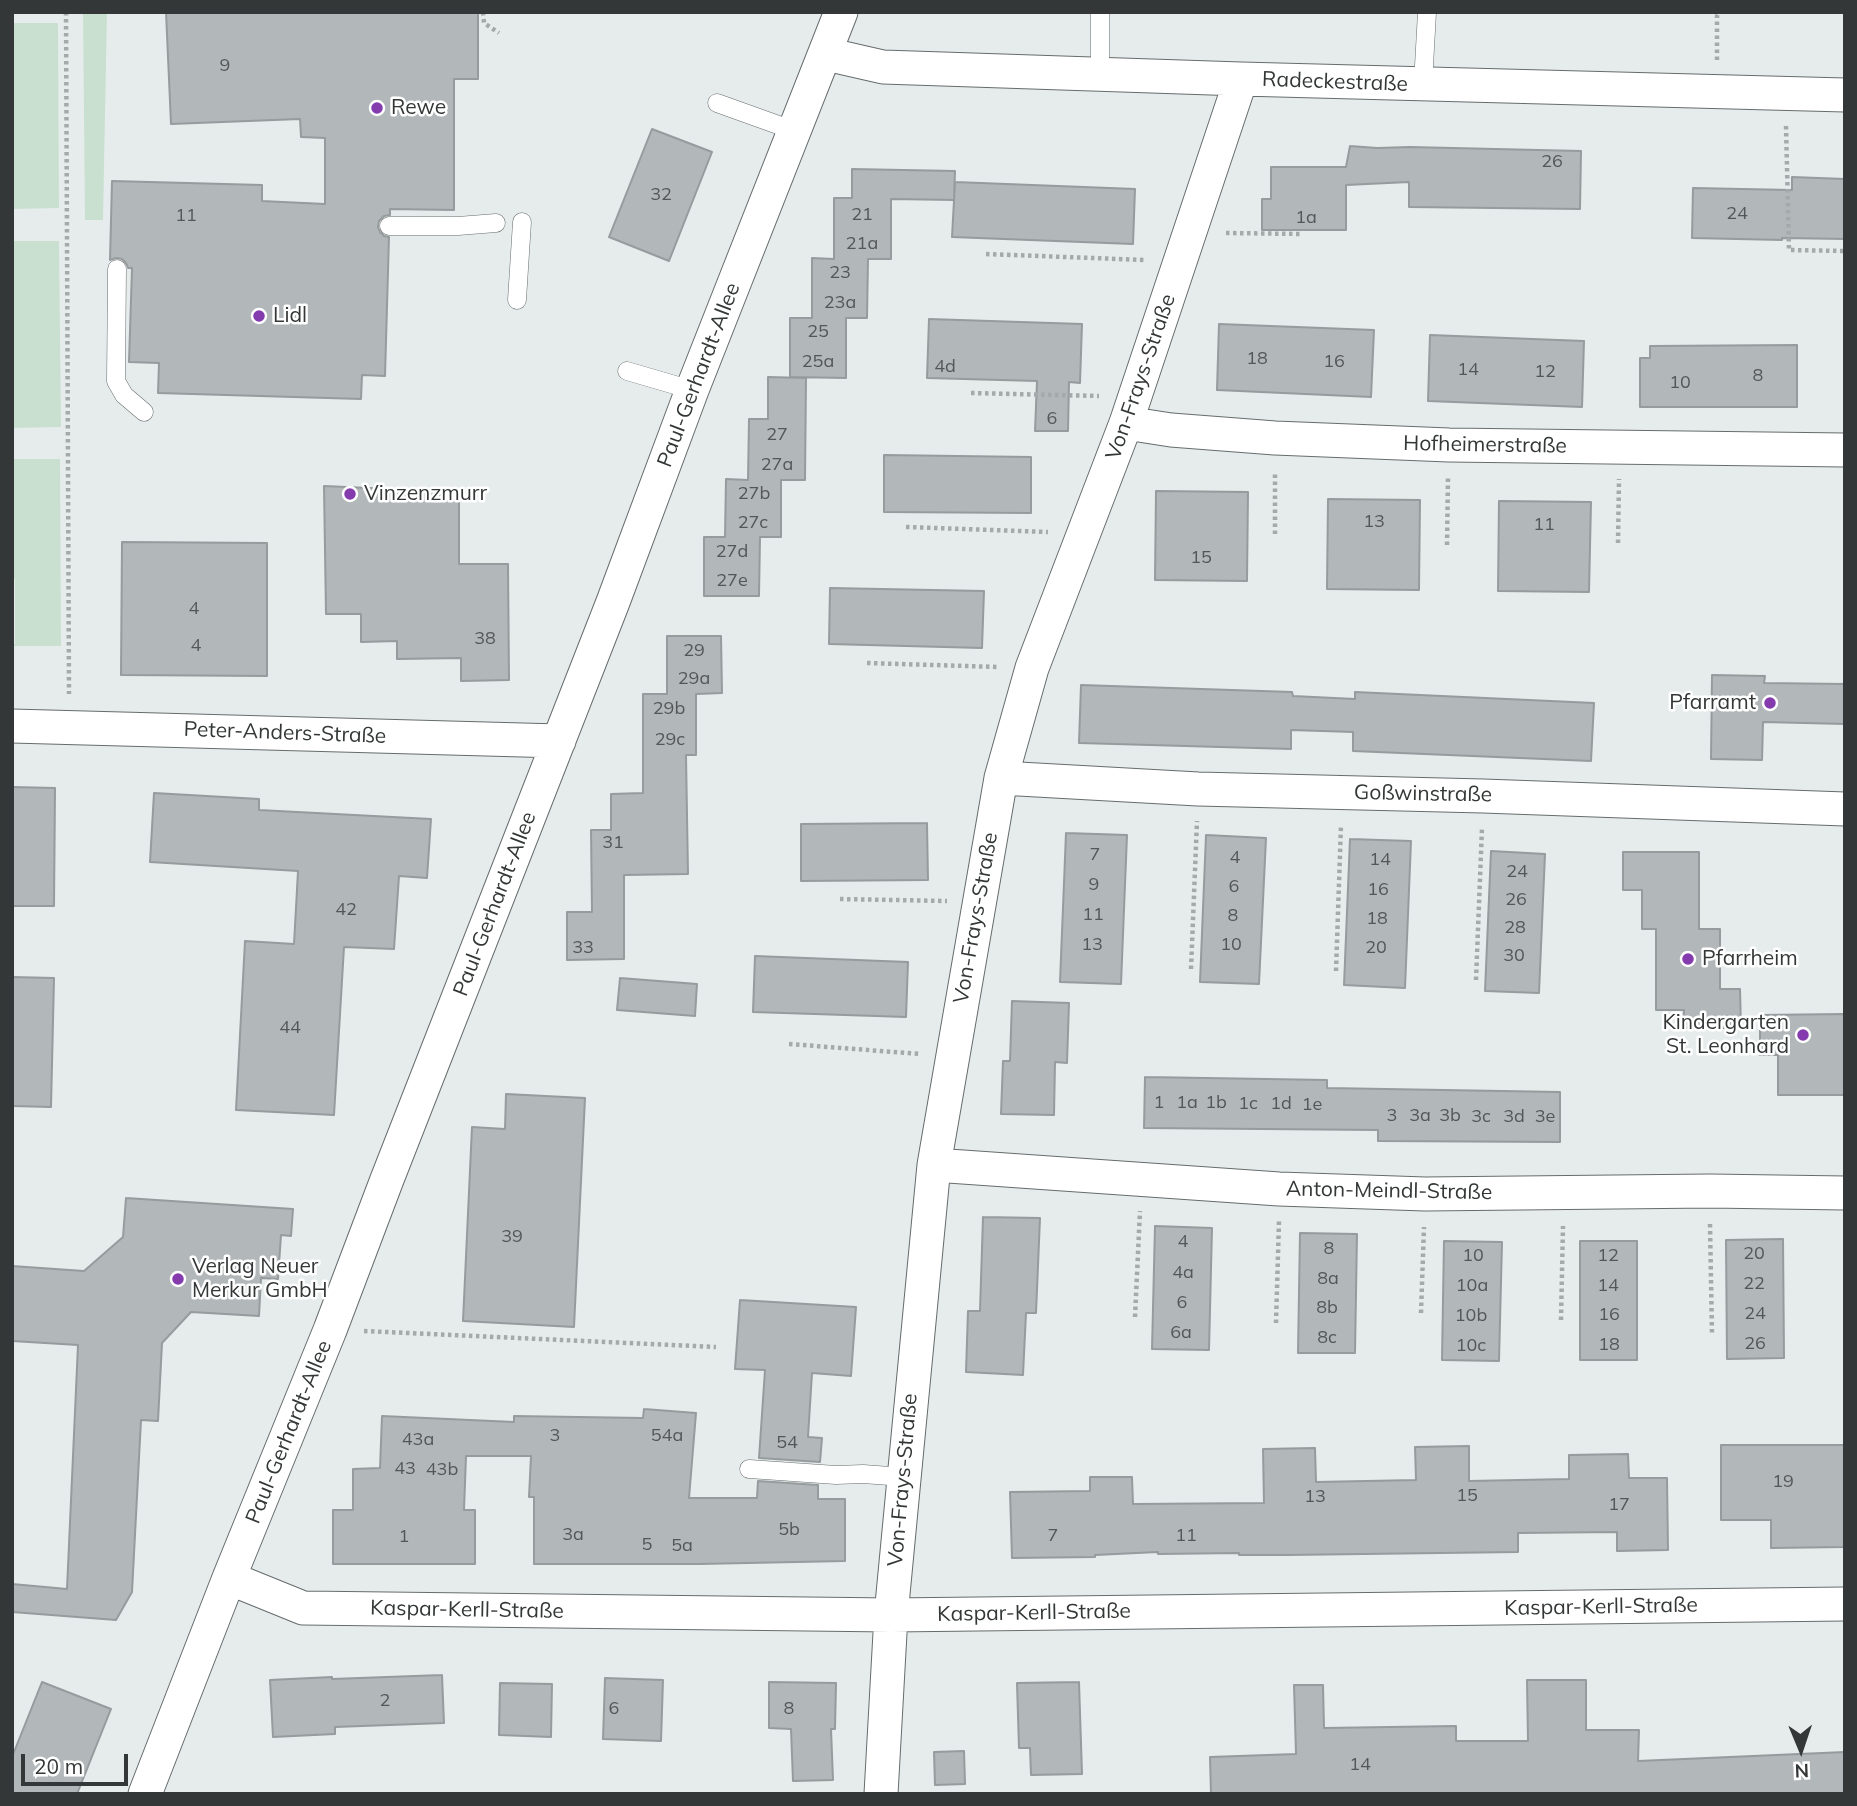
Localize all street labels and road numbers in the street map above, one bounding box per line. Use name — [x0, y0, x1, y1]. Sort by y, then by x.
street label: Radeckestraße — [1262, 67, 1408, 97]
street label: Paul-Gerhardt-Allee — [652, 279, 746, 471]
street label: Von-Frays-Straße — [1101, 291, 1181, 463]
street label: Hofheimerstraße — [1403, 431, 1567, 459]
street label: Peter-Anders-Straße — [183, 717, 387, 749]
street label: Goßwinstraße — [1354, 780, 1492, 808]
street label: Paul-Gerhardt-Allee — [448, 808, 542, 1000]
street label: Von-Frays-Straße — [949, 830, 1003, 1006]
street label: Anton-Meindl-Straße — [1286, 1177, 1492, 1205]
street label: Paul-Gerhardt-Allee — [241, 1337, 337, 1527]
street label: Von-Frays-Straße — [883, 1392, 923, 1568]
street label: Kaspar-Kerll-Straße — [1504, 1593, 1698, 1621]
street label: Kaspar-Kerll-Straße — [370, 1596, 564, 1624]
street label: Kaspar-Kerll-Straße — [937, 1599, 1131, 1627]

